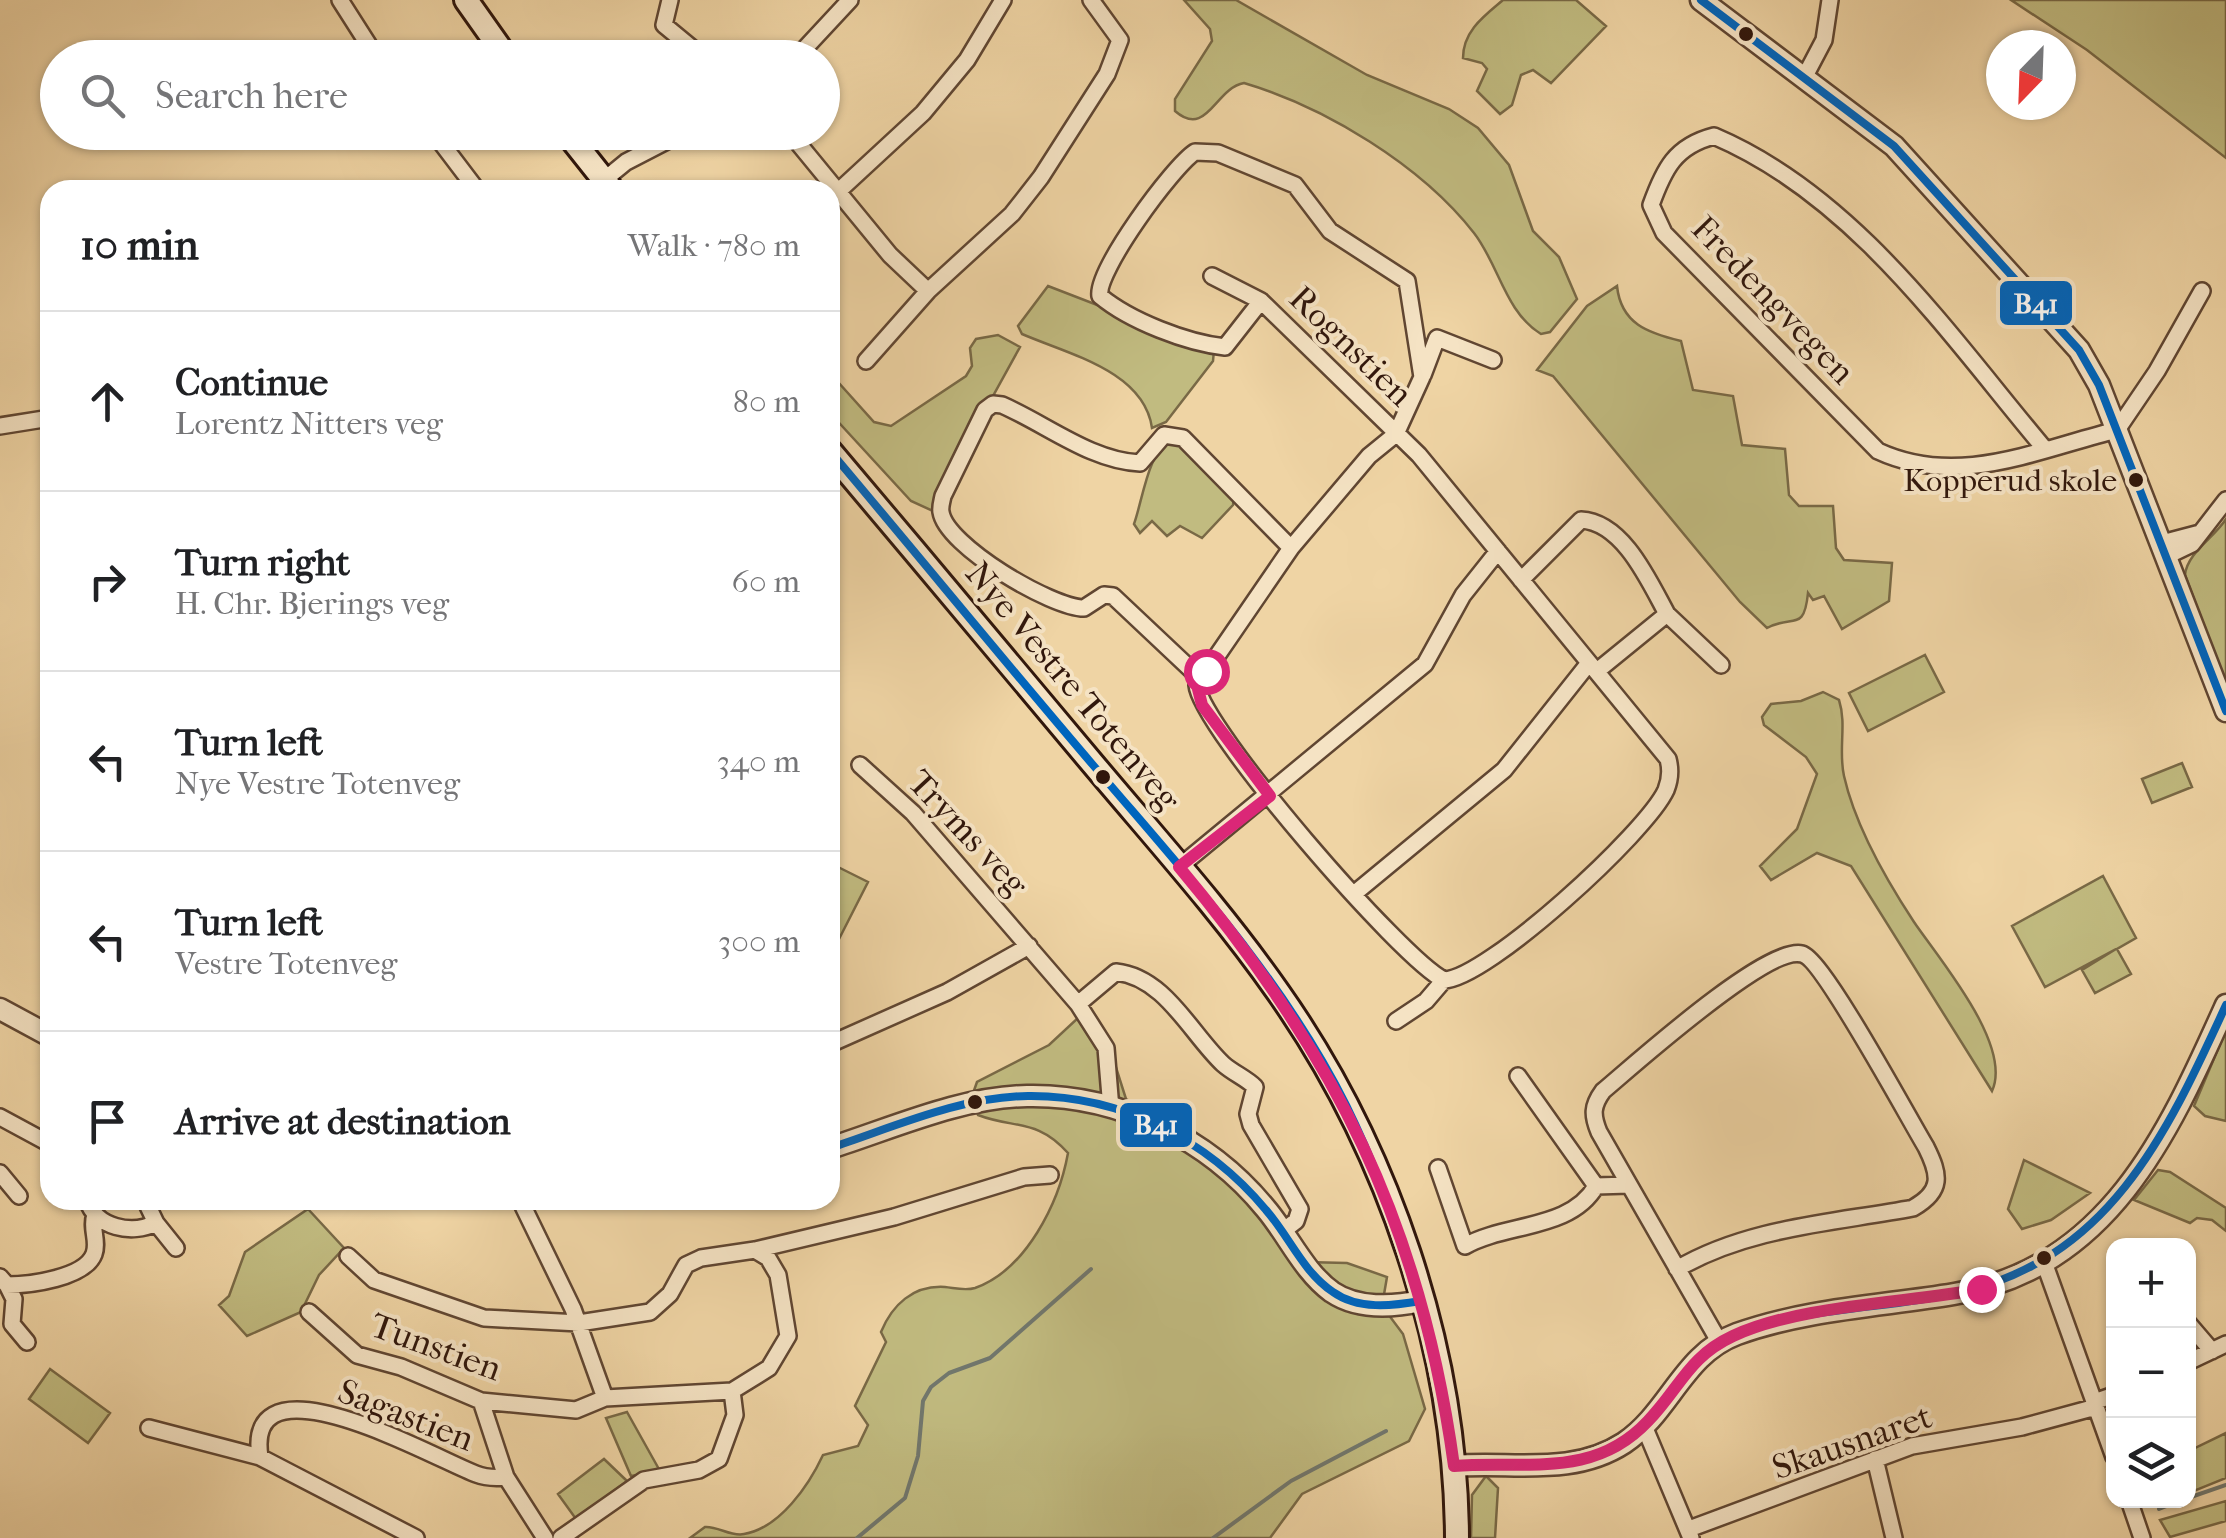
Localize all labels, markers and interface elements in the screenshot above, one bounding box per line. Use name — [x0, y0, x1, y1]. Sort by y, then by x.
unlabelled marker — [1736, 24, 1756, 44]
north arrow — [1986, 30, 2076, 120]
search box — [40, 40, 840, 150]
icon: search — [75, 68, 130, 123]
text: Search here — [155, 73, 348, 118]
street label: Fredengvegen — [1683, 208, 1863, 392]
text: 10 min — [80, 221, 199, 270]
text: Walk · 780 m — [628, 227, 800, 264]
street label: Rognstien — [1281, 277, 1421, 415]
line badge: B41 — [1998, 279, 2074, 327]
text: B41 — [2014, 287, 2058, 321]
text: Continue — [175, 360, 328, 405]
icon: ahead — [80, 374, 135, 429]
text: 80 m — [733, 383, 800, 420]
text: Lorentz Nitters veg — [175, 405, 443, 442]
place label: Kopperud skole — [1903, 462, 2117, 499]
marker: Kopperud skole — [2126, 470, 2146, 490]
text: Turn right — [175, 540, 350, 585]
street label: Nye Vestre Totenveg — [957, 553, 1189, 819]
icon: right — [80, 554, 135, 609]
text: 60 m — [732, 563, 800, 600]
text: H. Chr. Bjerings veg — [175, 585, 449, 622]
route start — [1184, 649, 1230, 695]
text: Turn left — [175, 720, 323, 765]
icon: left — [80, 734, 135, 789]
text: 340 m — [717, 743, 800, 780]
street label: Tryms veg — [899, 762, 1037, 905]
text: Nye Vestre Totenveg — [175, 765, 460, 802]
unlabelled marker — [1093, 767, 1113, 787]
text: Turn left — [175, 900, 323, 945]
icon: left — [80, 914, 135, 969]
text: 300 m — [718, 923, 800, 960]
text: Vestre Totenveg — [175, 945, 397, 982]
unlabelled marker — [965, 1092, 985, 1112]
icon: arrive — [80, 1094, 135, 1149]
text: Arrive at destination — [175, 1099, 511, 1144]
line badge: B41 — [1118, 1101, 1194, 1149]
text: B41 — [1134, 1108, 1178, 1142]
map controls — [2106, 1238, 2196, 1508]
button: + — [2106, 1238, 2196, 1328]
unlabelled marker — [2034, 1248, 2054, 1268]
route end — [1959, 1267, 2005, 1313]
street label: Tunstien — [365, 1304, 507, 1390]
button: − — [2106, 1328, 2196, 1418]
street label: Sagastien — [332, 1370, 480, 1460]
street label: Skausnaret — [1767, 1395, 1938, 1488]
button: layers — [2106, 1418, 2196, 1508]

